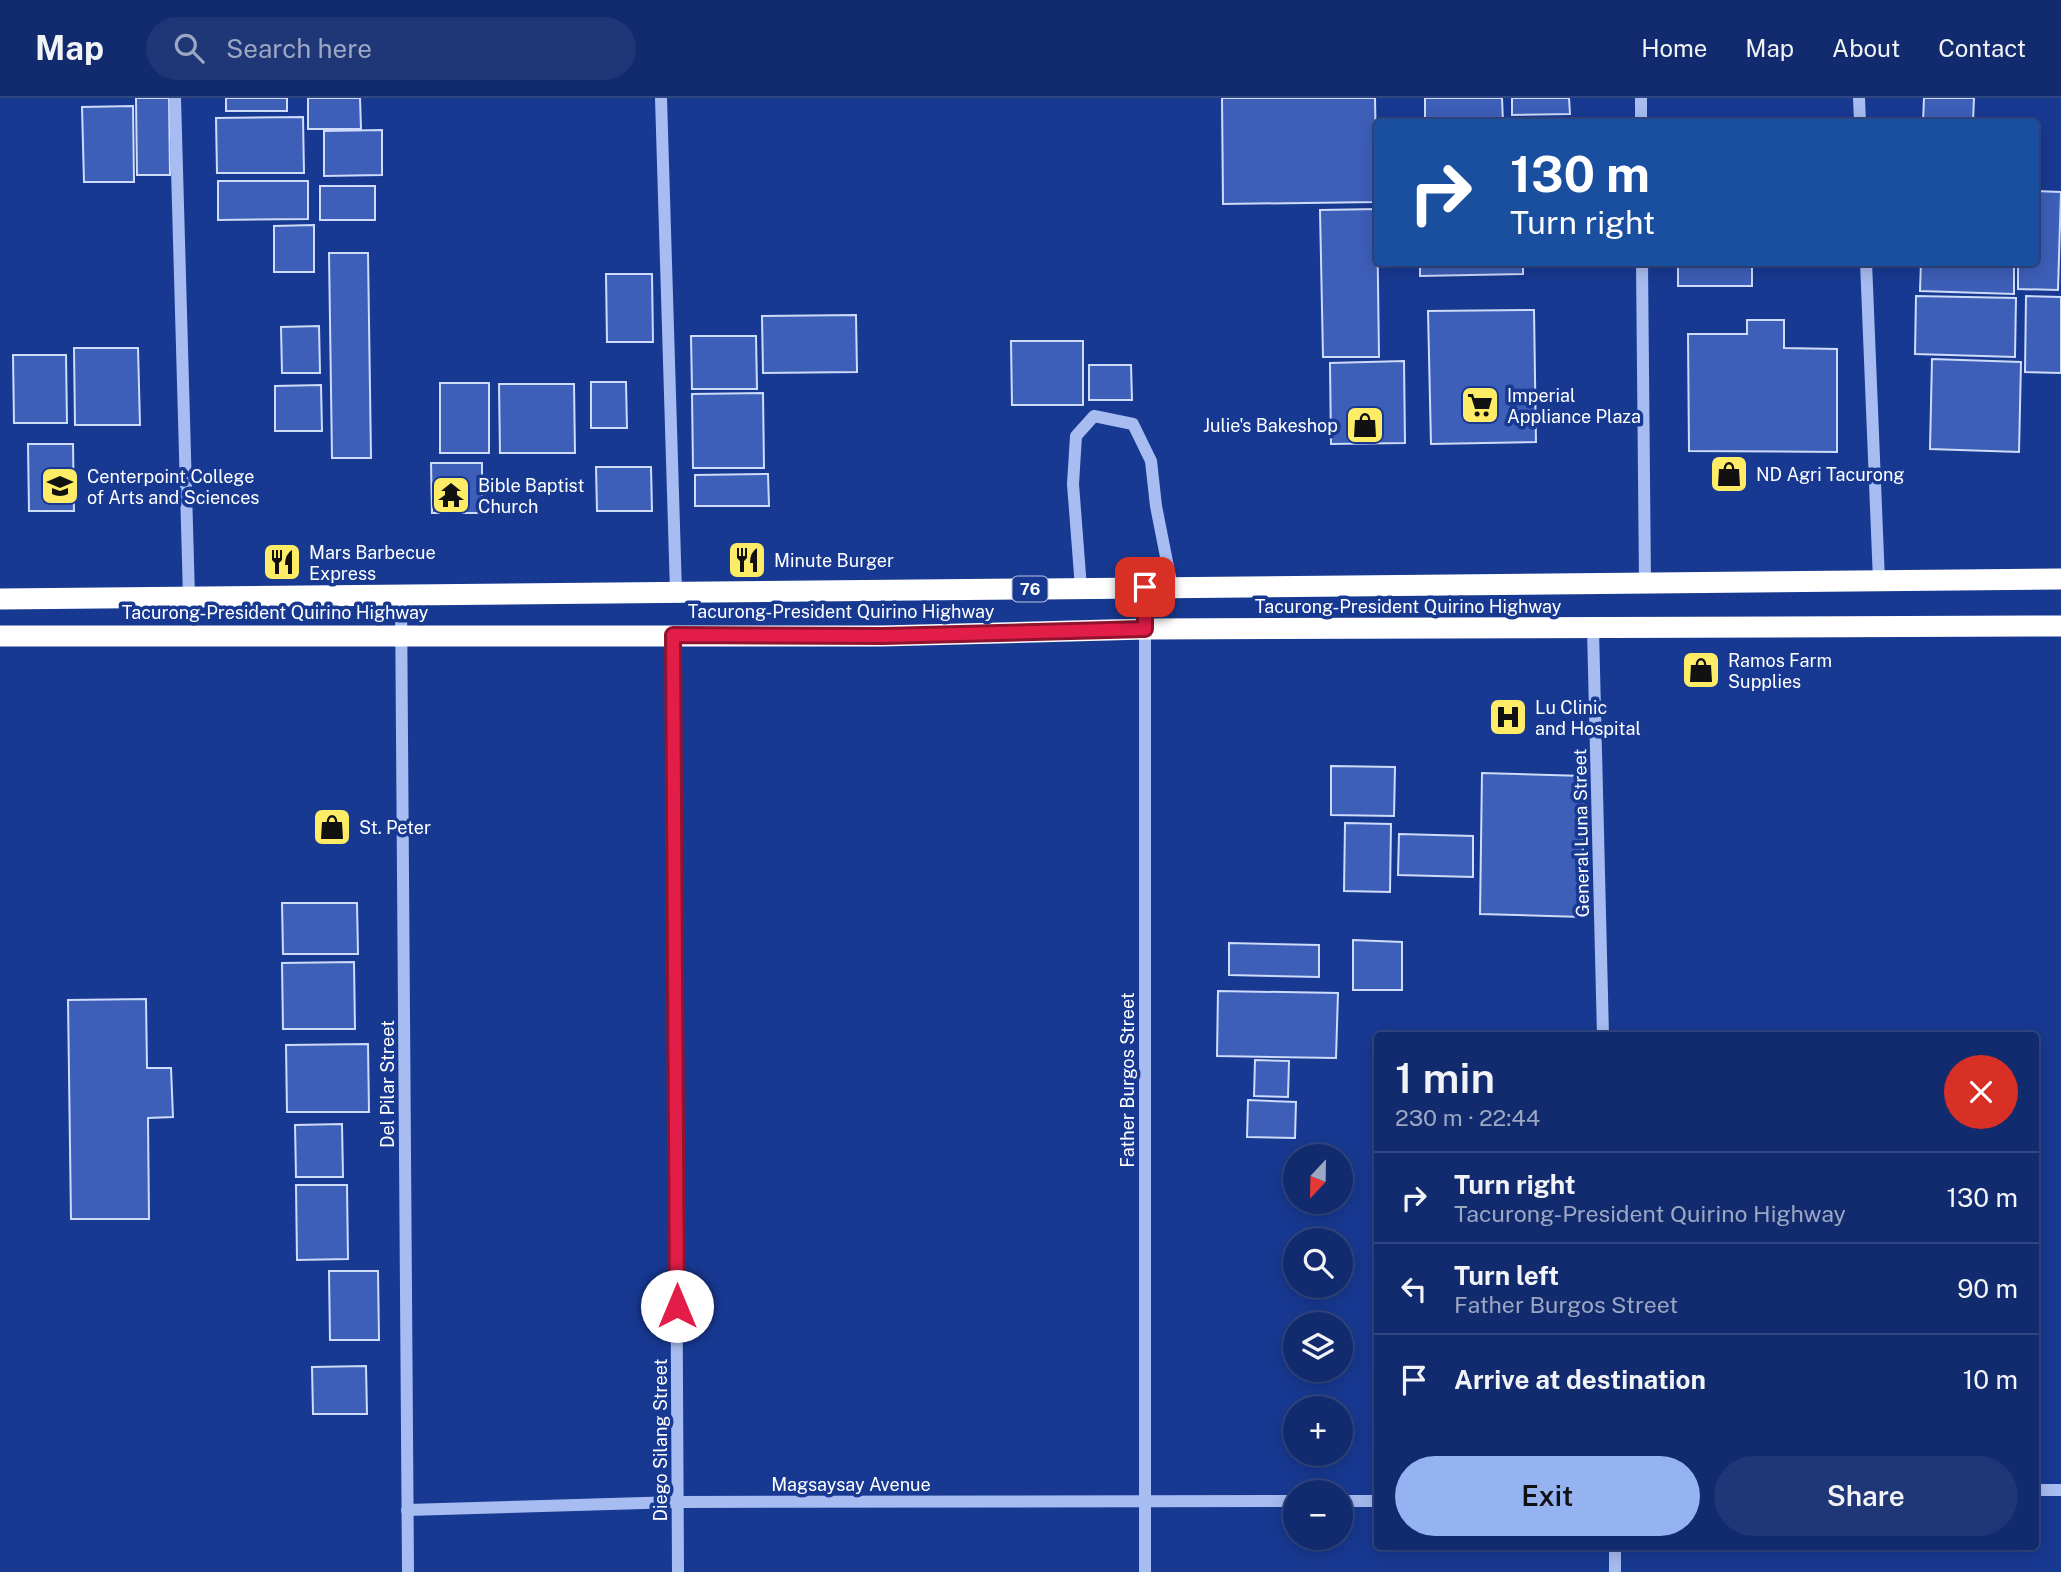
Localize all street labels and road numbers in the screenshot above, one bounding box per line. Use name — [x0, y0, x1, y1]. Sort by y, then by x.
road number: 76 — [1012, 576, 1048, 602]
street label: Tacurong-President Quirino Highway — [1255, 596, 1562, 617]
street label: Tacurong-President Quirino Highway — [688, 601, 995, 622]
street label: Tacurong-President Quirino Highway — [122, 602, 429, 623]
street label: General Luna Street — [1569, 748, 1593, 918]
street label: Father Burgos Street — [1117, 992, 1138, 1168]
street label: Del Pilar Street — [377, 1020, 398, 1148]
street label: Diego Silang Street — [650, 1359, 671, 1521]
street label: Magsaysay Avenue — [771, 1474, 931, 1495]

